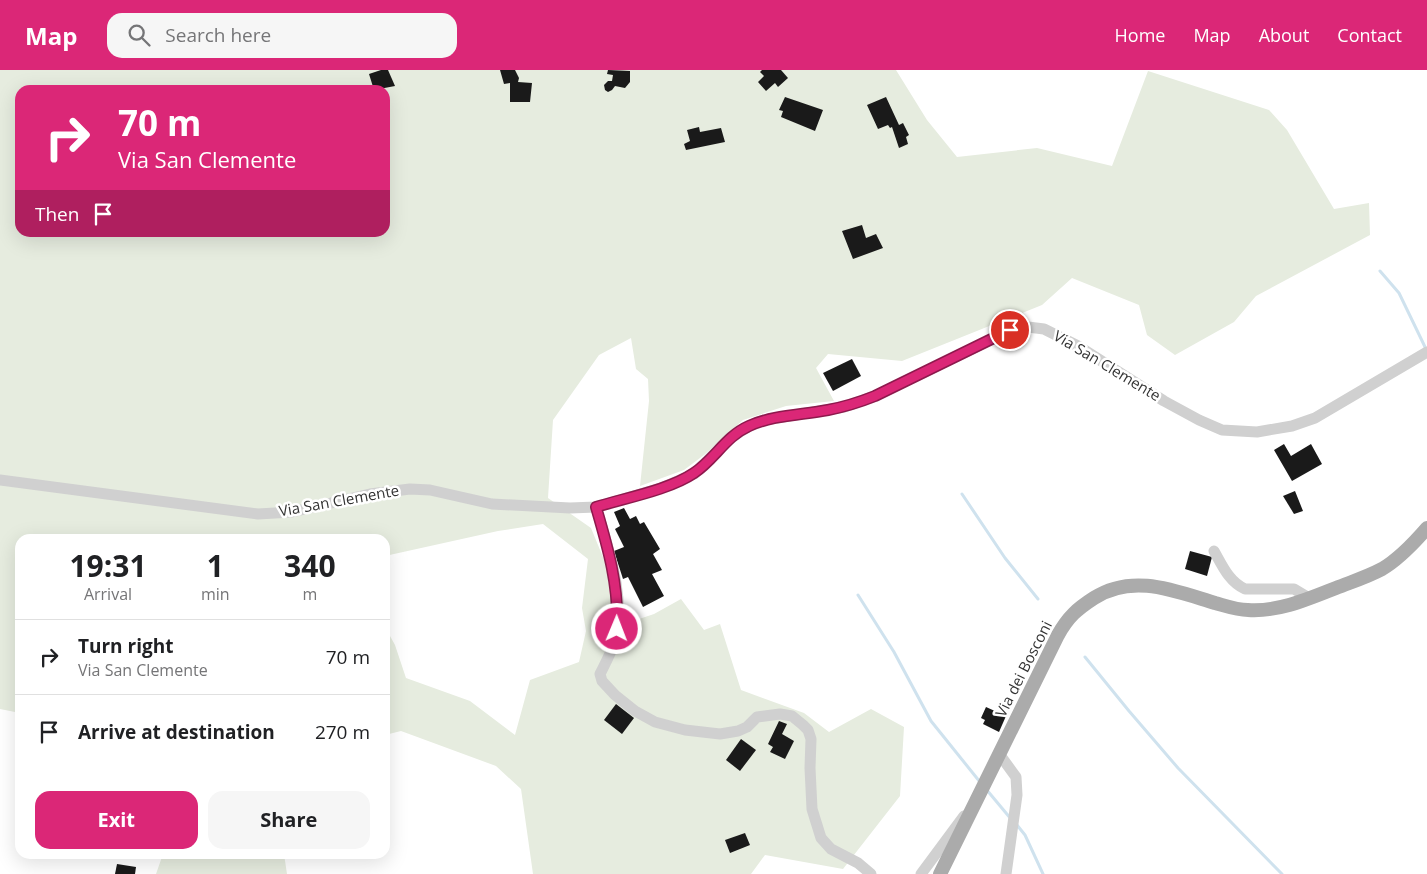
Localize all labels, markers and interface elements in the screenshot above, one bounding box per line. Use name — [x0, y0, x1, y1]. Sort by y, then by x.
search box — [107, 13, 457, 58]
text: Map — [25, 19, 77, 52]
icon: search — [125, 21, 153, 49]
text: Search here — [165, 22, 271, 48]
text: Home — [1115, 23, 1165, 47]
text: Map — [1193, 23, 1231, 47]
text: About — [1259, 23, 1309, 47]
text: Contact — [1337, 23, 1402, 47]
text: 70 m — [118, 99, 201, 146]
icon: right — [35, 105, 100, 170]
text: Via San Clemente — [118, 144, 296, 174]
icon: arrive — [89, 200, 117, 228]
text: Then — [35, 201, 79, 227]
pin — [989, 309, 1031, 351]
icon: arrive — [996, 316, 1024, 344]
street label: Via San Clemente — [1050, 325, 1165, 405]
street label: Via San Clemente — [277, 480, 400, 520]
text: 19:31 — [69, 545, 147, 586]
text: 1 — [207, 545, 224, 586]
text: 340 — [284, 545, 336, 586]
text: Arrival — [84, 583, 132, 605]
text: min — [201, 583, 230, 605]
text: m — [302, 583, 317, 605]
position arrow — [590, 602, 642, 654]
street label: Via dei Bosconi — [990, 617, 1056, 720]
text: Turn right — [78, 633, 173, 659]
icon: right — [35, 643, 63, 671]
text: 70 m — [326, 644, 370, 670]
text: Via San Clemente — [78, 659, 208, 681]
icon: arrive — [35, 718, 63, 746]
text: Arrive at destination — [78, 719, 275, 745]
text: 270 m — [315, 719, 370, 745]
button: Exit — [35, 791, 198, 849]
button: Share — [208, 791, 370, 849]

